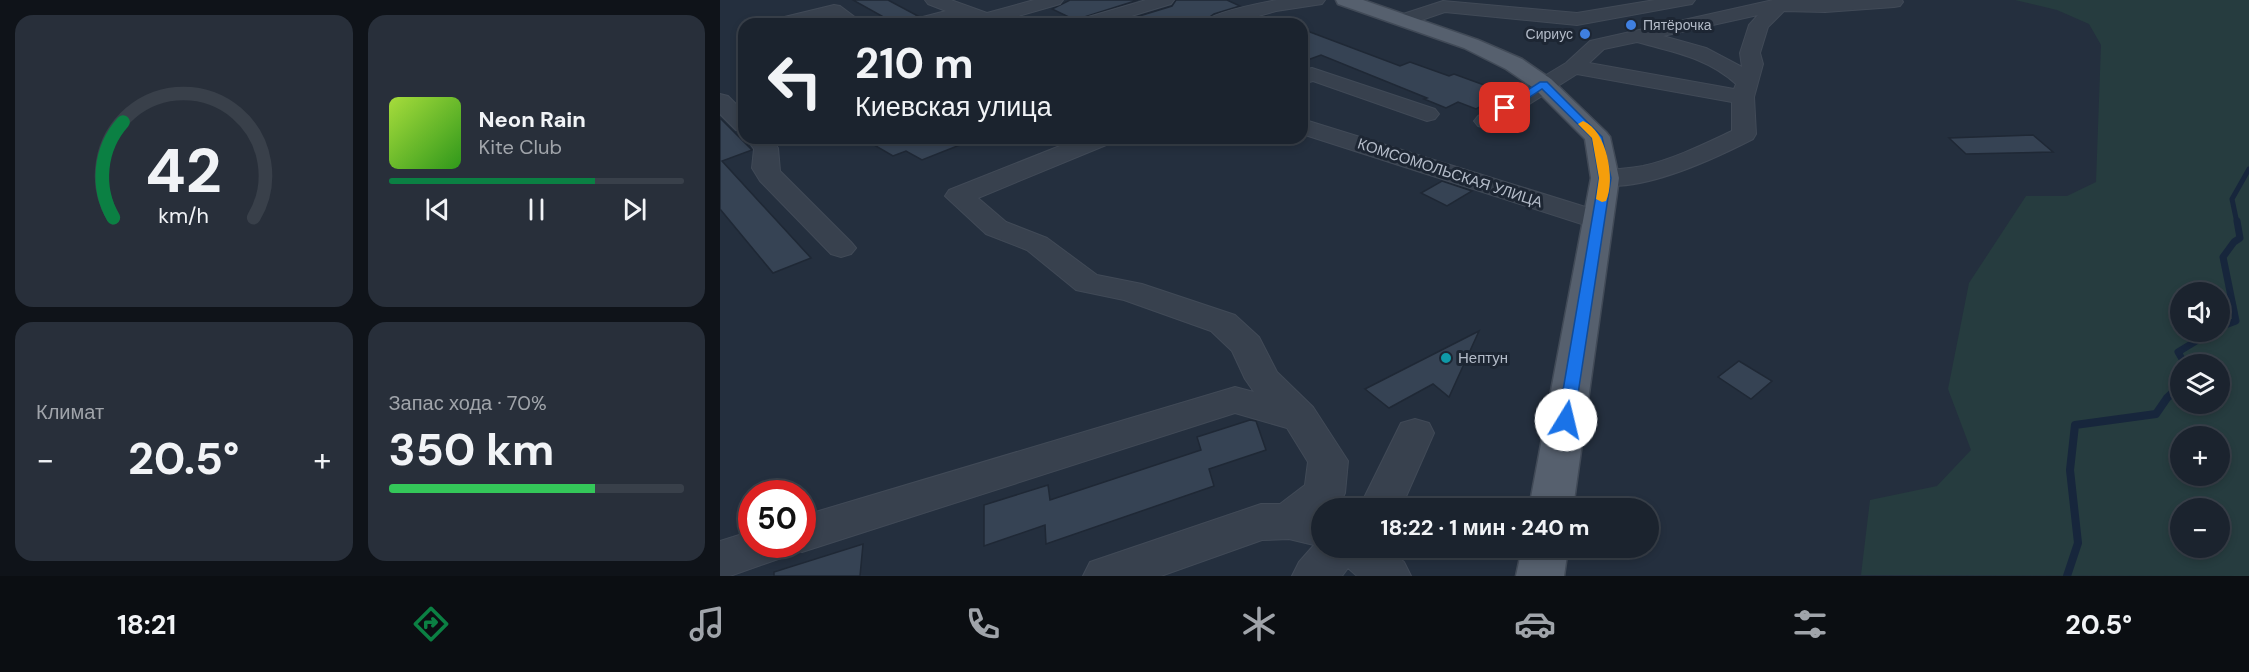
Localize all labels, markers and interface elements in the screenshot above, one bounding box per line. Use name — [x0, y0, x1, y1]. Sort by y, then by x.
place label: Пятёрочка — [1643, 16, 1712, 34]
marker: Пятёрочка — [1624, 18, 1638, 32]
place label: Сириус — [1526, 25, 1573, 43]
marker: Сириус — [1578, 27, 1592, 41]
text: 210 m — [855, 36, 973, 91]
icon: left — [756, 42, 834, 120]
pin — [1479, 82, 1530, 133]
text: Киевская улица — [855, 89, 1052, 124]
icon: arrive — [1488, 91, 1521, 124]
text: Neon Rain — [479, 105, 586, 134]
text: 42 — [145, 130, 222, 211]
text: Kite Club — [479, 134, 562, 160]
street label: КОМСОМОЛЬСКАЯ УЛИЦА — [1355, 134, 1545, 212]
icon: previous — [421, 193, 454, 226]
icon: pause — [520, 193, 553, 226]
icon: next — [618, 193, 651, 226]
text: km/h — [158, 203, 209, 231]
map controls — [2170, 282, 2230, 558]
button: sound — [2170, 282, 2230, 342]
place label: Нептун — [1458, 348, 1508, 368]
marker: Нептун — [1439, 351, 1453, 365]
button: layers — [2170, 354, 2230, 414]
position arrow — [1534, 388, 1598, 452]
text: Запас хода · 70% — [389, 390, 547, 416]
text: Климат — [36, 399, 104, 425]
text: 350 km — [389, 420, 554, 479]
button: + — [2170, 426, 2230, 486]
text: 20.5° — [128, 429, 239, 488]
text: − — [36, 438, 54, 481]
text: + — [313, 438, 331, 481]
speed limit sign: 50 — [738, 480, 816, 558]
button: − — [2170, 498, 2230, 558]
text: 18:22 · 1 мин · 240 m — [1380, 513, 1590, 542]
icon: directions — [410, 603, 452, 645]
icon: music — [686, 603, 728, 645]
icon: phone — [962, 603, 1004, 645]
icon: climate — [1238, 603, 1280, 645]
icon: car — [1514, 603, 1556, 645]
icon: filters — [1789, 603, 1831, 645]
text: 18:21 — [117, 607, 176, 642]
text: 20.5° — [2065, 607, 2132, 642]

